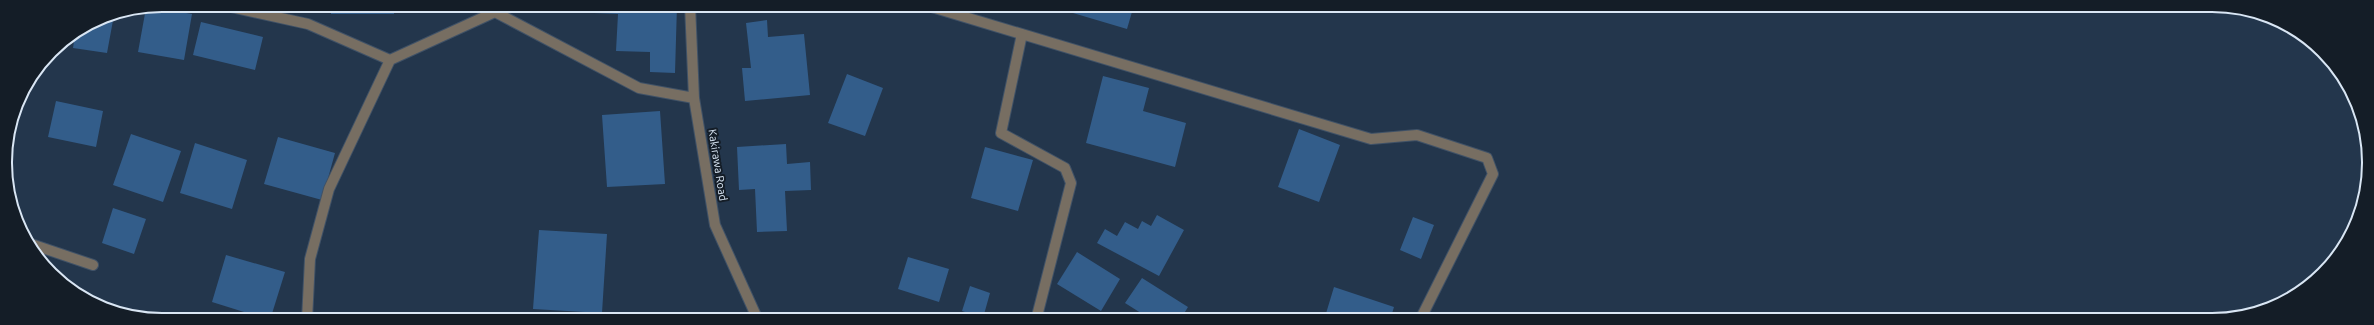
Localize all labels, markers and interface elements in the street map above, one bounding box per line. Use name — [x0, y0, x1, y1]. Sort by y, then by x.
street label: Kakirawa Road — [706, 128, 730, 202]

